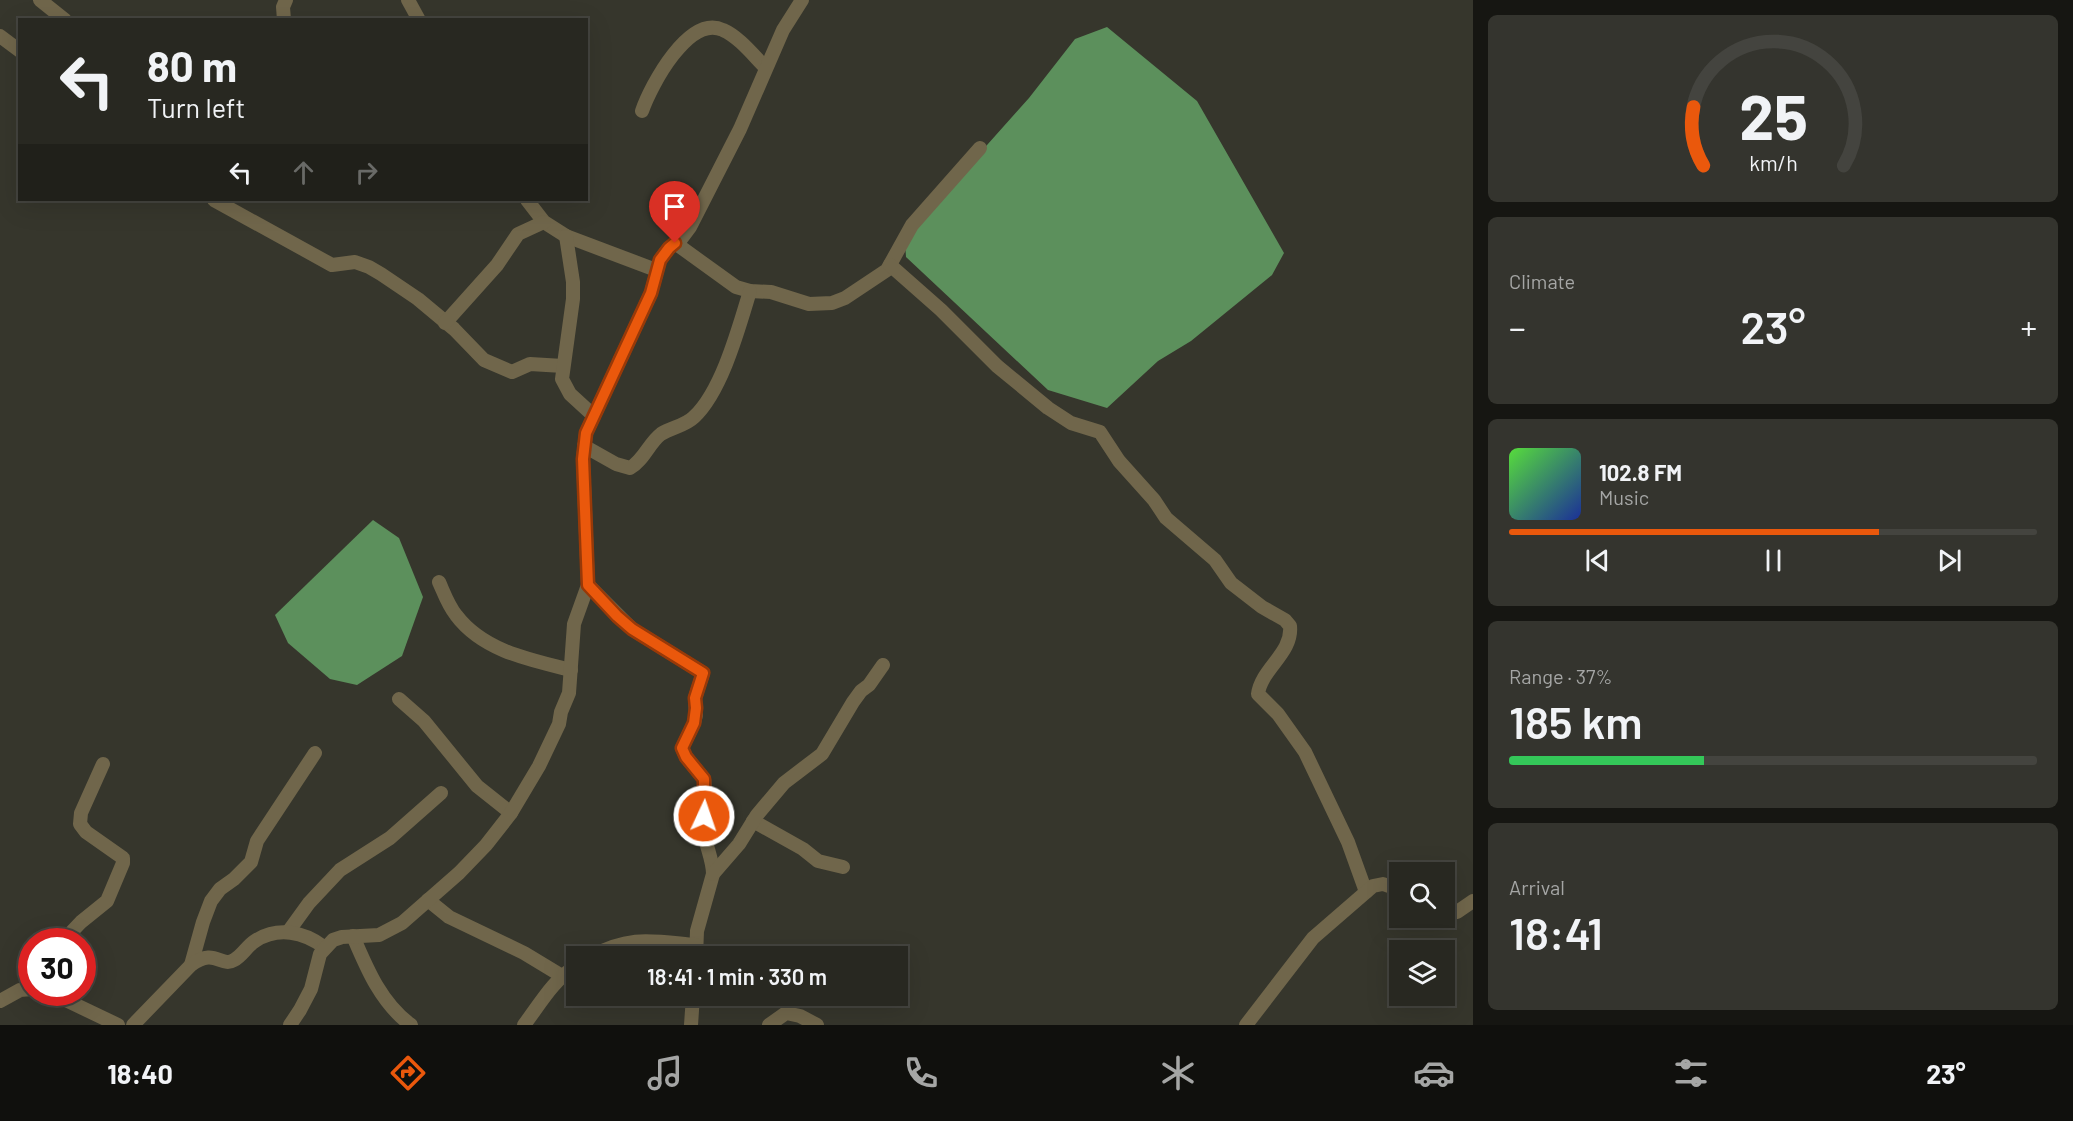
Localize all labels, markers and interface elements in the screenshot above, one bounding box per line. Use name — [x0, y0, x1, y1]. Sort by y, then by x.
text: 80 m — [147, 40, 237, 90]
icon: left — [48, 42, 126, 120]
text: 25 — [1739, 78, 1807, 152]
text: Turn left — [147, 91, 245, 123]
text: km/h — [1749, 150, 1797, 175]
icon: left — [224, 156, 257, 189]
icon: ahead — [287, 156, 320, 189]
icon: right — [350, 156, 383, 189]
pin — [649, 181, 700, 243]
icon: arrive — [658, 190, 691, 223]
text: Climate — [1509, 269, 1575, 293]
text: 23° — [1740, 299, 1806, 353]
text: − — [1509, 307, 1526, 347]
text: + — [2021, 307, 2037, 347]
text: 102.8 FM — [1599, 459, 1682, 485]
text: Music — [1599, 485, 1649, 509]
icon: previous — [1581, 544, 1614, 577]
icon: pause — [1757, 544, 1790, 577]
icon: next — [1933, 544, 1966, 577]
text: Range · 37% — [1509, 664, 1613, 688]
text: 185 km — [1509, 694, 1643, 748]
position arrow — [672, 784, 736, 848]
map controls — [1389, 862, 1455, 1006]
button: search — [1389, 862, 1455, 928]
text: Arrival — [1509, 875, 1565, 899]
text: 18:41 — [1509, 905, 1603, 959]
speed limit sign: 30 — [18, 928, 96, 1006]
button: layers — [1389, 940, 1455, 1006]
text: 18:41 · 1 min · 330 m — [647, 963, 827, 989]
icon: directions — [387, 1052, 429, 1094]
icon: music — [644, 1052, 686, 1094]
icon: phone — [900, 1052, 942, 1094]
icon: climate — [1157, 1052, 1199, 1094]
icon: car — [1413, 1052, 1455, 1094]
icon: filters — [1670, 1052, 1712, 1094]
text: 18:40 — [107, 1057, 173, 1089]
text: 23° — [1926, 1057, 1966, 1089]

